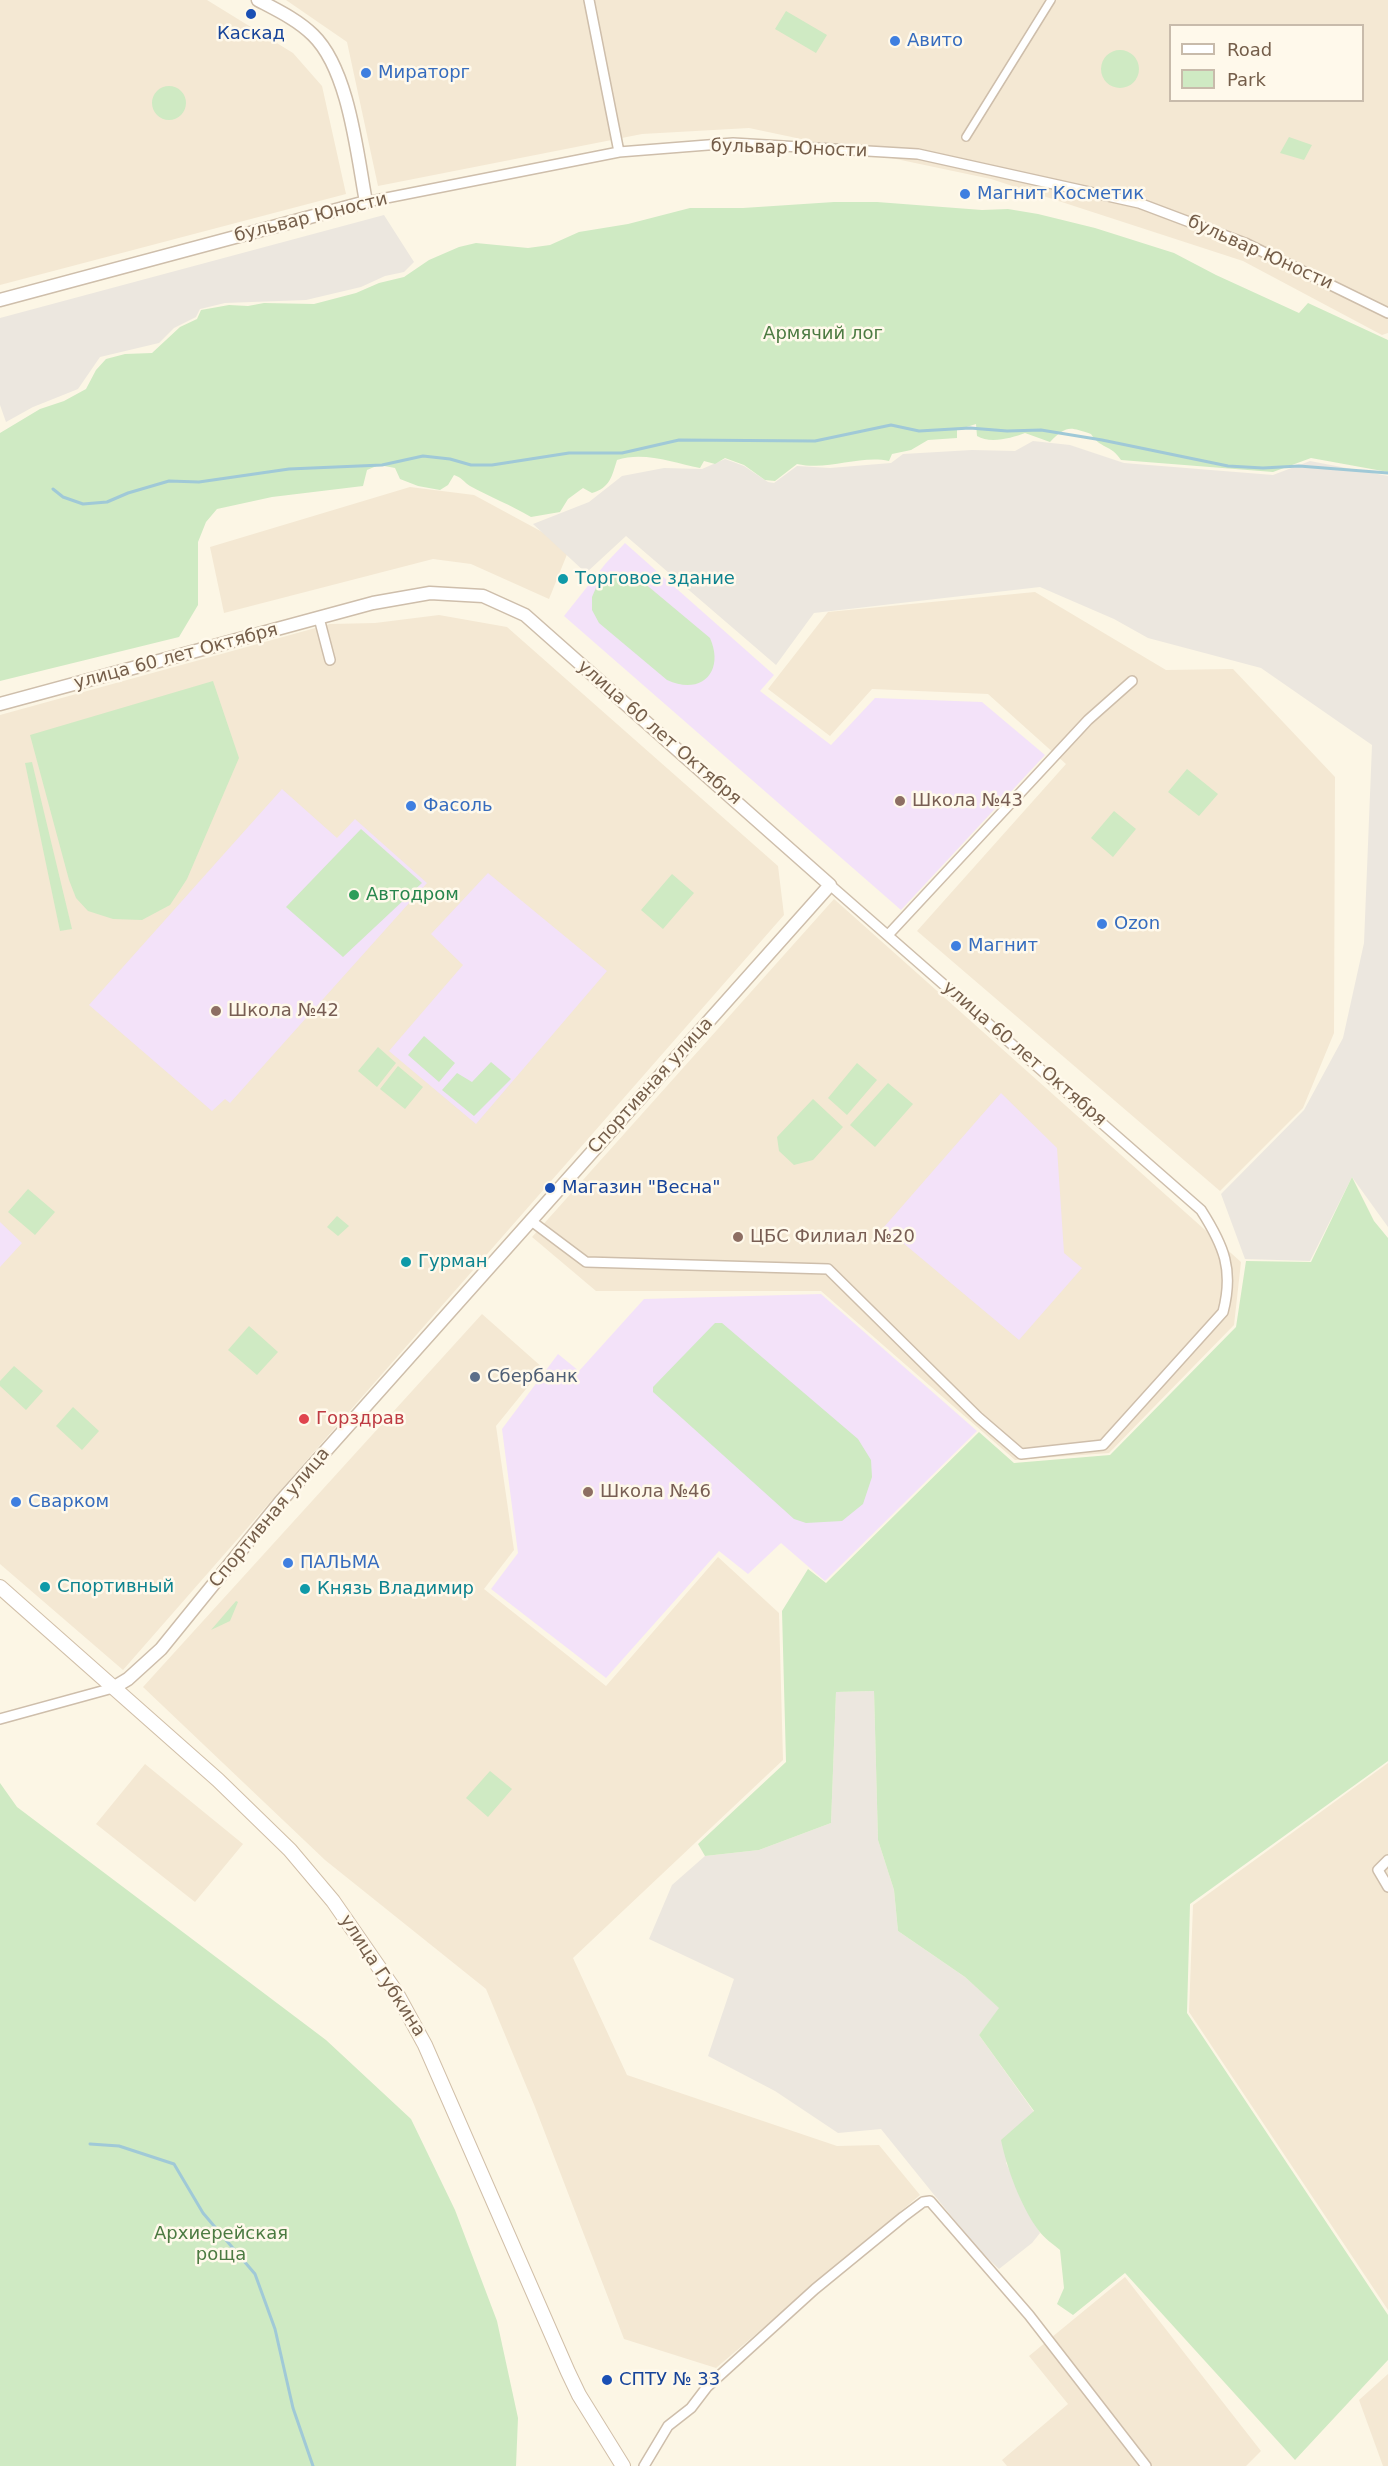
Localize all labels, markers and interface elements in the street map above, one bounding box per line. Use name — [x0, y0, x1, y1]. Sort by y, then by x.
marker: Каскад — [244, 7, 258, 21]
place label: Каскад — [217, 23, 285, 45]
legend — [1169, 24, 1364, 102]
place label: Авито — [907, 30, 963, 52]
marker: Авито — [888, 34, 902, 48]
text: Road — [1227, 39, 1272, 60]
place label: Мираторг — [378, 62, 470, 84]
marker: Мираторг — [359, 66, 373, 80]
text: Park — [1227, 69, 1266, 90]
street label: бульвар Юности — [710, 135, 868, 163]
place label: Магнит Косметик — [977, 183, 1144, 205]
marker: Магнит Косметик — [958, 187, 972, 201]
street label: бульвар Юности — [232, 189, 390, 247]
street label: бульвар Юности — [1184, 211, 1336, 295]
park label: Армячий лог — [763, 323, 883, 345]
place label: Торговое здание — [575, 568, 735, 590]
marker: Торговое здание — [556, 572, 570, 586]
street label: улица 60 лет Октября — [72, 619, 280, 695]
street label: улица 60 лет Октября — [573, 656, 745, 810]
place label: Школа №43 — [912, 790, 1023, 812]
marker: Школа №43 — [893, 794, 907, 808]
place label: Фасоль — [423, 795, 493, 817]
marker: Фасоль — [404, 799, 418, 813]
place label: Автодром — [366, 884, 459, 906]
marker: Автодром — [347, 888, 361, 902]
place label: Ozon — [1114, 913, 1160, 935]
marker: Ozon — [1095, 917, 1109, 931]
place label: Магнит — [968, 935, 1038, 957]
marker: Магнит — [949, 939, 963, 953]
street label: улица 60 лет Октября — [938, 977, 1110, 1131]
place label: Школа №42 — [228, 1000, 339, 1022]
marker: Школа №42 — [209, 1004, 223, 1018]
street label: Спортивная улица — [584, 1013, 718, 1159]
place label: Магазин "Весна" — [562, 1177, 720, 1199]
marker: Магазин "Весна" — [543, 1181, 557, 1195]
place label: ЦБС Филиал №20 — [750, 1226, 915, 1248]
marker: ЦБС Филиал №20 — [731, 1230, 745, 1244]
place label: Гурман — [418, 1251, 487, 1273]
marker: Гурман — [399, 1255, 413, 1269]
place label: Сбербанк — [487, 1366, 578, 1388]
marker: Сбербанк — [468, 1370, 482, 1384]
place label: Горздрав — [316, 1408, 404, 1430]
marker: Горздрав — [297, 1412, 311, 1426]
street label: Спортивная улица — [205, 1444, 335, 1592]
place label: Школа №46 — [600, 1481, 711, 1503]
marker: Школа №46 — [581, 1485, 595, 1499]
place label: Сварком — [28, 1491, 109, 1513]
marker: Сварком — [9, 1495, 23, 1509]
place label: ПАЛЬМА — [300, 1552, 380, 1574]
marker: ПАЛЬМА — [281, 1556, 295, 1570]
place label: Спортивный — [57, 1576, 174, 1598]
place label: Князь Владимир — [317, 1578, 474, 1600]
marker: Спортивный — [38, 1580, 52, 1594]
marker: Князь Владимир — [298, 1582, 312, 1596]
street label: улица Губкина — [335, 1911, 429, 2041]
park label: Архиерейская роща — [154, 2223, 288, 2266]
place label: СПТУ № 33 — [619, 2369, 720, 2391]
marker: СПТУ № 33 — [600, 2373, 614, 2387]

